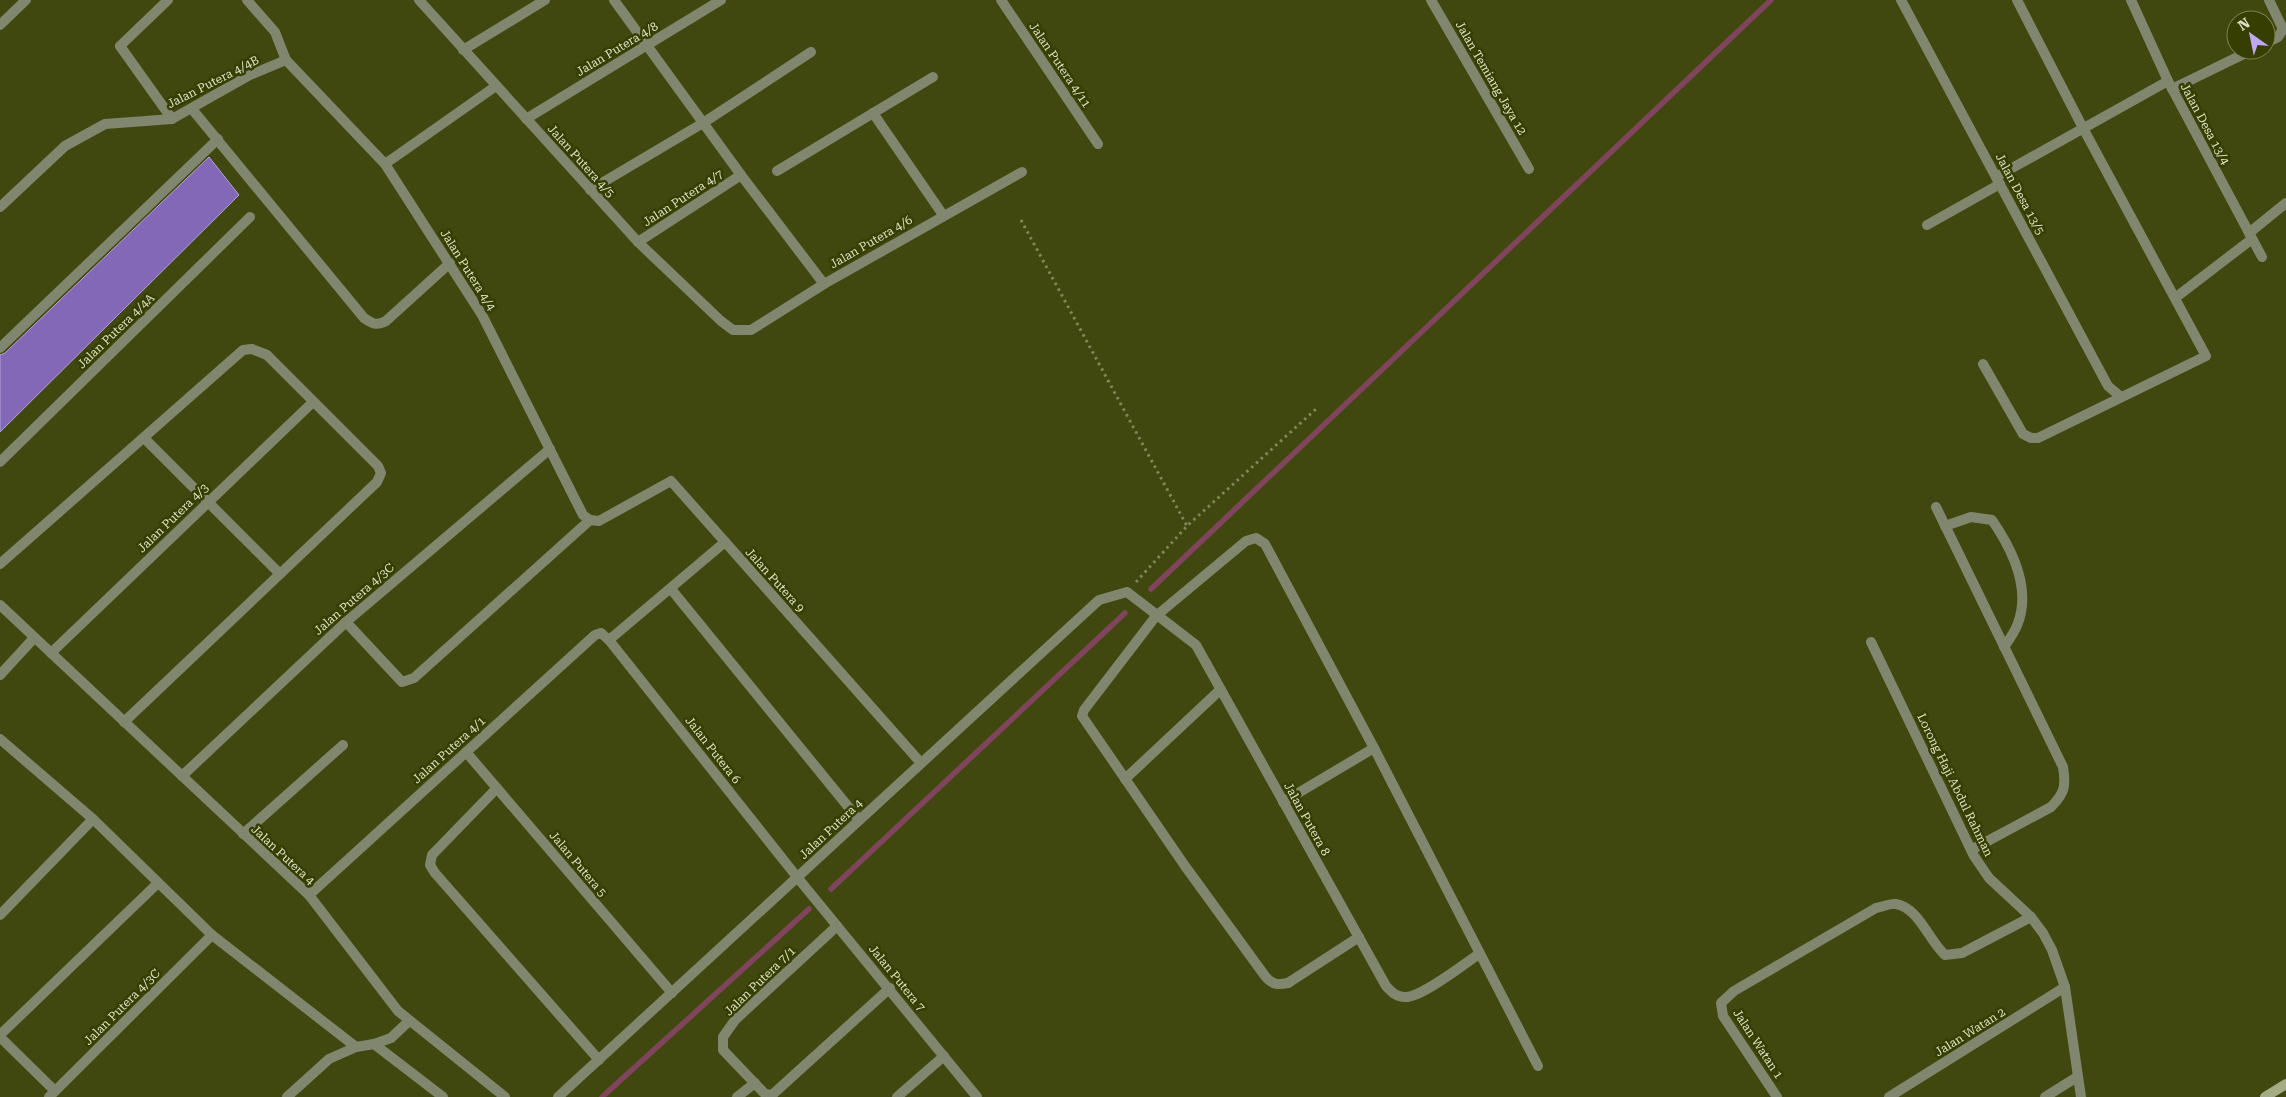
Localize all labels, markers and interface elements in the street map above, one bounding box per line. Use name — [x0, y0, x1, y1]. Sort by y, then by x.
north arrow — [2226, 10, 2276, 60]
text: N — [2235, 14, 2253, 34]
street label: Jalan Putera 4/8 — [573, 19, 661, 79]
street label: Jalan Temiang Jaya 12 — [1453, 19, 1529, 138]
street label: Jalan Putera 4/11 — [1026, 20, 1094, 111]
street label: Jalan Putera 4/4B — [165, 53, 261, 111]
street label: Jalan Desa 13/4 — [2178, 81, 2233, 167]
street label: Jalan Putera 4/5 — [545, 122, 618, 200]
street label: Jalan Desa 13/5 — [1993, 151, 2048, 237]
street label: Jalan Putera 4/7 — [640, 167, 726, 229]
street label: Jalan Putera 4/6 — [827, 213, 915, 271]
street label: Jalan Putera 4/4 — [437, 227, 499, 313]
street label: Jalan Putera 4/4A — [75, 290, 158, 371]
street label: Jalan Putera 4/3 — [135, 480, 212, 555]
street label: Jalan Putera 9 — [743, 545, 808, 615]
street label: Jalan Putera 4/3C — [311, 560, 397, 638]
street label: Lorong Haji Abdul Rahman — [1914, 711, 1996, 859]
street label: Jalan Putera 4/1 — [410, 713, 488, 786]
street label: Jalan Putera 6 — [682, 714, 744, 787]
street label: Jalan Putera 8 — [1281, 780, 1333, 858]
street label: Jalan Putera 4 — [796, 796, 866, 862]
street label: Jalan Putera 4 — [248, 822, 318, 888]
street label: Jalan Putera 5 — [546, 828, 610, 900]
street label: Jalan Putera 7 — [866, 942, 928, 1014]
street label: Jalan Putera 7/1 — [722, 943, 799, 1018]
street label: Jalan Putera 4/3C — [81, 966, 163, 1048]
street label: Jalan Watan 2 — [1932, 1005, 2008, 1059]
street label: Jalan Watan 1 — [1730, 1006, 1786, 1082]

